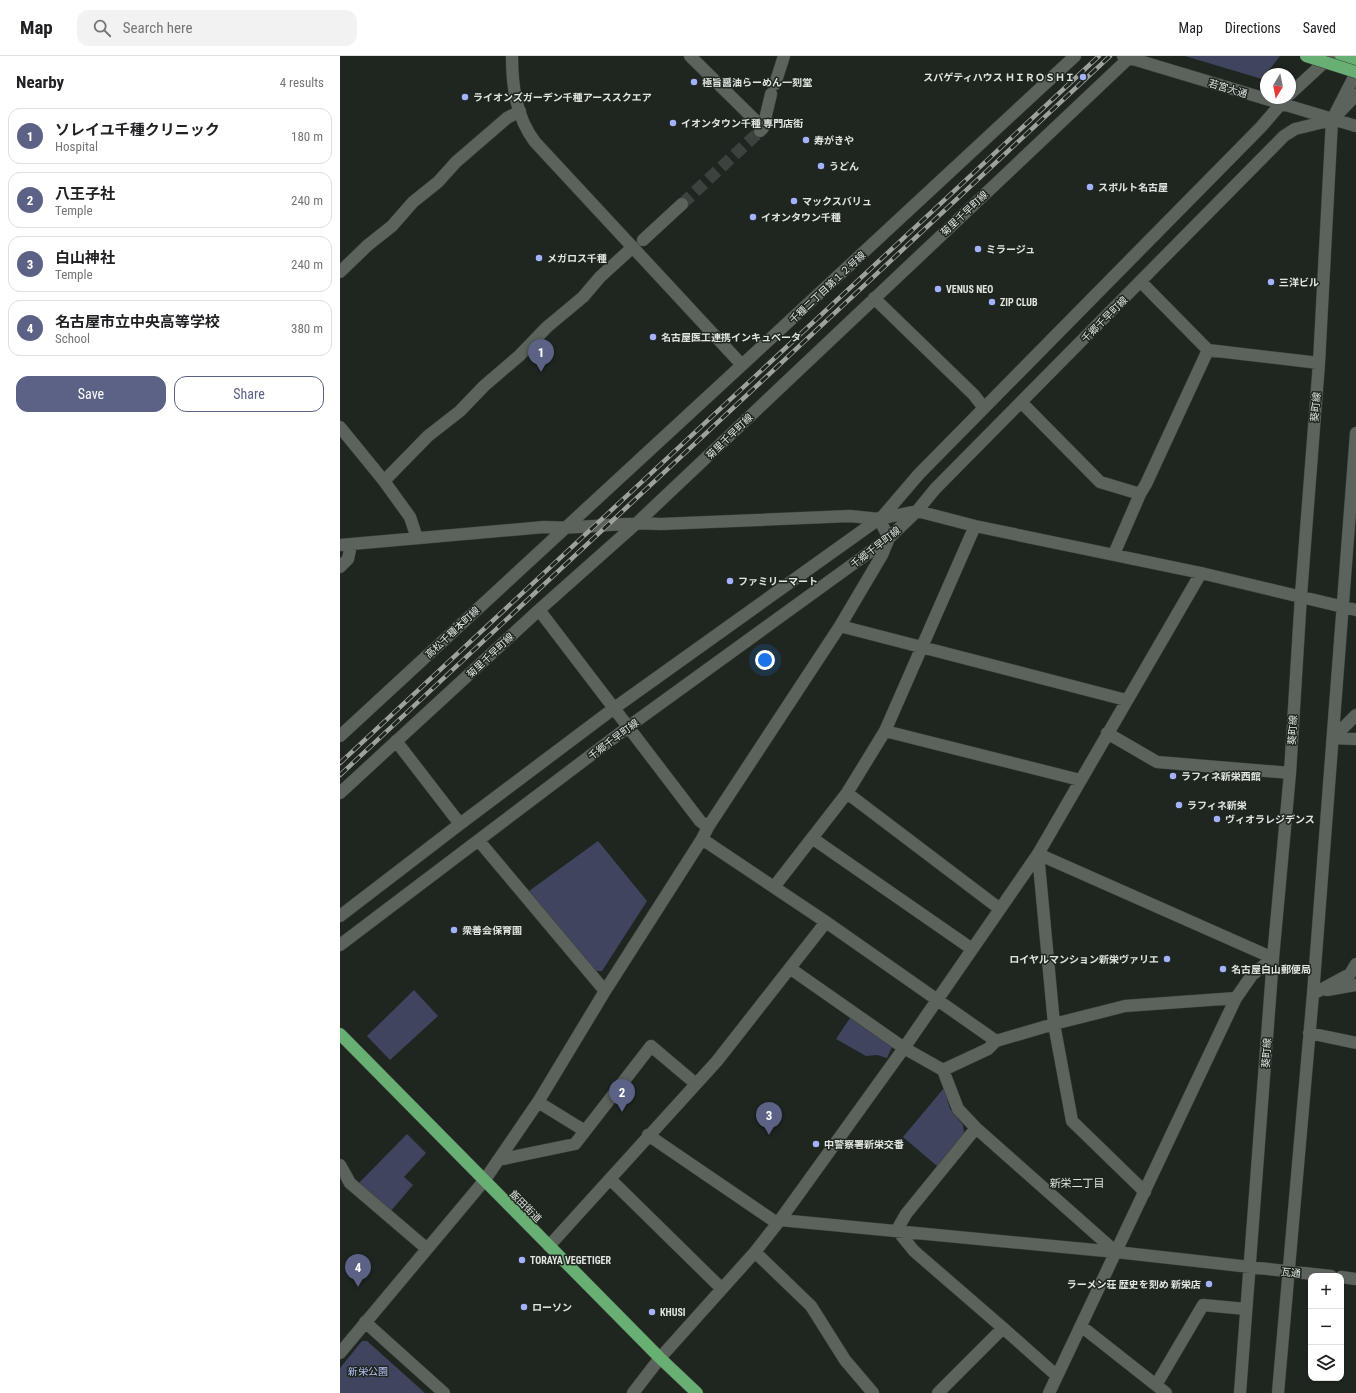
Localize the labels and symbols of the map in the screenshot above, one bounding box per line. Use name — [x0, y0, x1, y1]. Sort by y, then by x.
north arrow — [1260, 68, 1296, 104]
place label: スパゲティハウス ＨＩＲＯＳＨＩ — [923, 72, 1075, 83]
marker: スパゲティハウス ＨＩＲＯＳＨＩ — [1078, 72, 1088, 82]
marker: 極旨醤油らーめん一刻堂 — [689, 77, 699, 87]
place label: 極旨醤油らーめん一刻堂 — [702, 77, 812, 88]
street label: 若宮大通 — [1207, 77, 1249, 100]
marker: ライオンズガーデン千種アーススクエア — [460, 92, 470, 102]
place label: ライオンズガーデン千種アーススクエア — [473, 92, 652, 103]
marker: イオンタウン千種 専門店街 — [668, 118, 678, 128]
place label: イオンタウン千種 専門店街 — [681, 118, 803, 129]
marker: 寿がきや — [801, 135, 811, 145]
place label: 寿がきや — [814, 135, 854, 146]
marker: うどん — [816, 161, 826, 171]
place label: うどん — [829, 161, 859, 172]
marker: スポルト名古屋 — [1085, 182, 1095, 192]
place label: スポルト名古屋 — [1098, 182, 1168, 193]
street label: 菊里千早町線 — [939, 189, 990, 238]
marker: マックスバリュ — [789, 196, 799, 206]
place label: マックスバリュ — [802, 196, 872, 207]
marker: イオンタウン千種 — [748, 212, 758, 222]
place label: イオンタウン千種 — [761, 212, 841, 223]
marker: ミラージュ — [973, 244, 983, 254]
place label: ミラージュ — [986, 244, 1035, 255]
street label: 千種二丁目第１２号線 — [787, 249, 868, 325]
marker: メガロス千種 — [534, 253, 544, 263]
place label: メガロス千種 — [547, 253, 607, 264]
marker: 三洋ビル — [1266, 277, 1276, 287]
place label: 三洋ビル — [1279, 277, 1319, 288]
marker: VENUS NEO — [933, 284, 943, 294]
place label: VENUS NEO — [946, 284, 993, 295]
street label: 千郷千早町線 — [1079, 294, 1129, 344]
marker: ZIP CLUB — [987, 297, 997, 307]
place label: ZIP CLUB — [1000, 297, 1038, 308]
marker: 名古屋医工連携インキュベータ — [648, 332, 658, 342]
place label: 名古屋医工連携インキュベータ — [661, 332, 801, 343]
pin: 1 — [528, 339, 554, 372]
street label: 葵町線 — [1309, 392, 1322, 422]
street label: 菊里千早町線 — [704, 412, 755, 461]
street label: 千郷千早町線 — [848, 525, 902, 570]
marker: ファミリーマート — [725, 576, 735, 586]
place label: ファミリーマート — [738, 576, 818, 587]
street label: 高松千種本町線 — [423, 604, 482, 660]
street label: 菊里千早町線 — [465, 631, 516, 680]
your location — [755, 650, 775, 670]
street label: 葵町線 — [1286, 715, 1299, 745]
street label: 千郷千早町線 — [586, 717, 641, 762]
marker: ラフィネ新栄西館 — [1168, 771, 1178, 781]
place label: ラフィネ新栄西館 — [1181, 771, 1261, 782]
marker: ラフィネ新栄 — [1174, 800, 1184, 810]
place label: ラフィネ新栄 — [1187, 800, 1247, 811]
marker: ヴィオラレジデンス — [1212, 814, 1222, 824]
place label: ヴィオラレジデンス — [1225, 814, 1315, 825]
marker: 衆善会保育園 — [449, 925, 459, 935]
place label: 衆善会保育園 — [462, 925, 522, 936]
place label: ロイヤルマンション新栄ヴァリエ — [1009, 954, 1159, 965]
marker: ロイヤルマンション新栄ヴァリエ — [1162, 954, 1172, 964]
marker: 名古屋白山郵便局 — [1218, 964, 1228, 974]
place label: 名古屋白山郵便局 — [1231, 964, 1311, 975]
street label: 葵町線 — [1260, 1038, 1273, 1068]
pin: 2 — [609, 1079, 635, 1112]
pin: 3 — [756, 1102, 782, 1135]
marker: 中警察署新栄交番 — [811, 1139, 821, 1149]
place label: 中警察署新栄交番 — [824, 1139, 904, 1150]
district label: 新栄二丁目 — [1050, 1177, 1105, 1190]
street label: 飯田街道 — [508, 1188, 544, 1224]
pin: 4 — [345, 1254, 371, 1287]
marker: TORAYA VEGETIGER — [517, 1255, 527, 1265]
place label: TORAYA VEGETIGER — [530, 1255, 612, 1266]
street label: 瓦通 — [1280, 1266, 1301, 1279]
place label: ラーメン荘 歴史を刻め 新栄店 — [1067, 1279, 1201, 1290]
marker: ラーメン荘 歴史を刻め 新栄店 — [1204, 1279, 1214, 1289]
marker: ローソン — [519, 1302, 529, 1312]
place label: ローソン — [532, 1302, 572, 1313]
marker: KHUSI — [647, 1307, 657, 1317]
place label: KHUSI — [660, 1307, 686, 1318]
park label: 新栄公園 — [348, 1366, 388, 1377]

